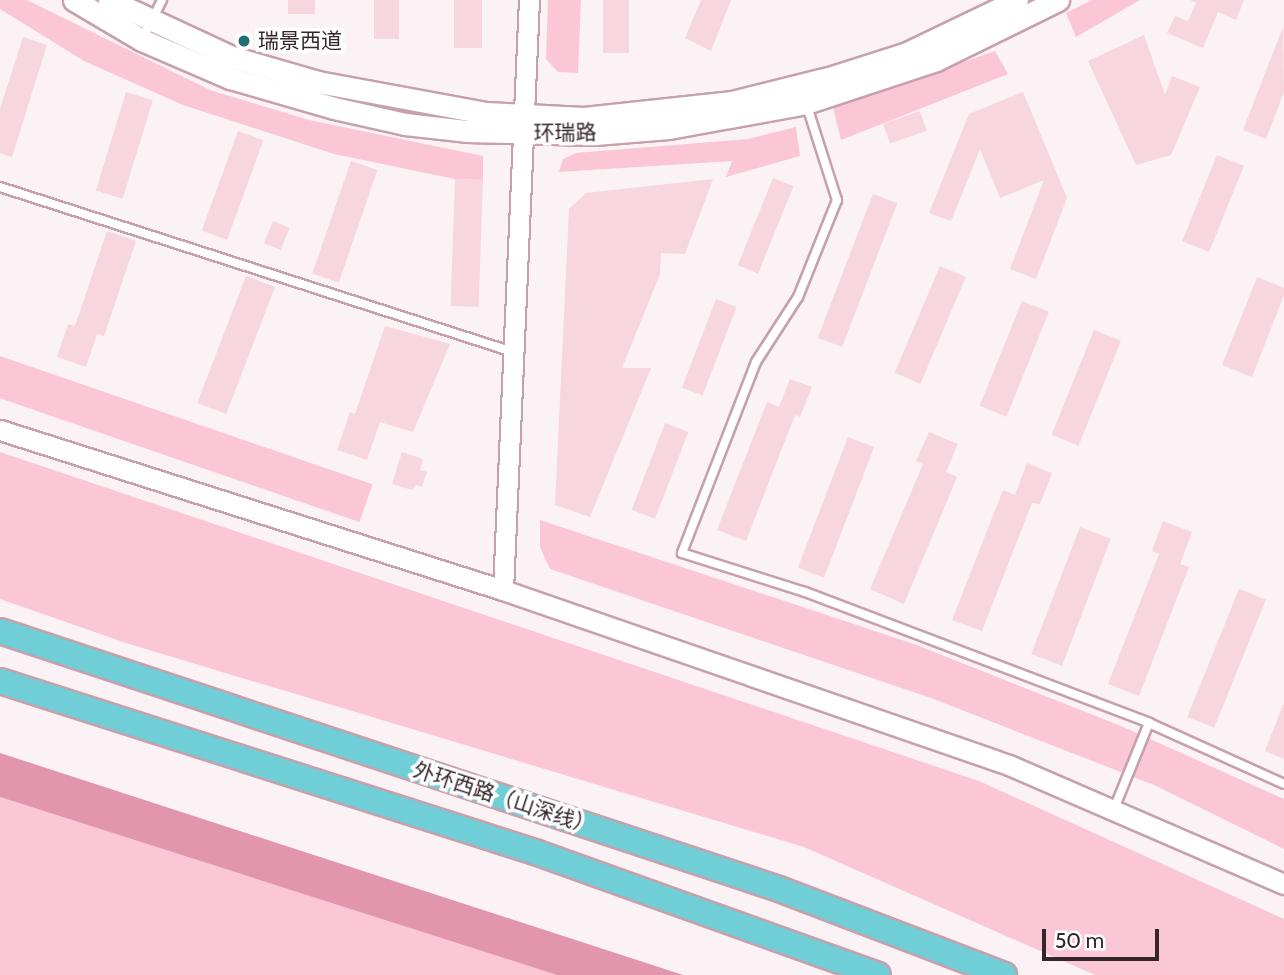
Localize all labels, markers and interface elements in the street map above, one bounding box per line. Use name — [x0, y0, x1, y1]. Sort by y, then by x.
place label: 瑞景西道 — [258, 28, 342, 54]
marker: 瑞景西道 — [236, 33, 252, 49]
street label: 环瑞路 — [533, 120, 597, 146]
street label: 外环西路（山深线） — [410, 757, 598, 839]
scale bar — [1046, 916, 1163, 960]
text: 50 m — [1055, 928, 1104, 953]

